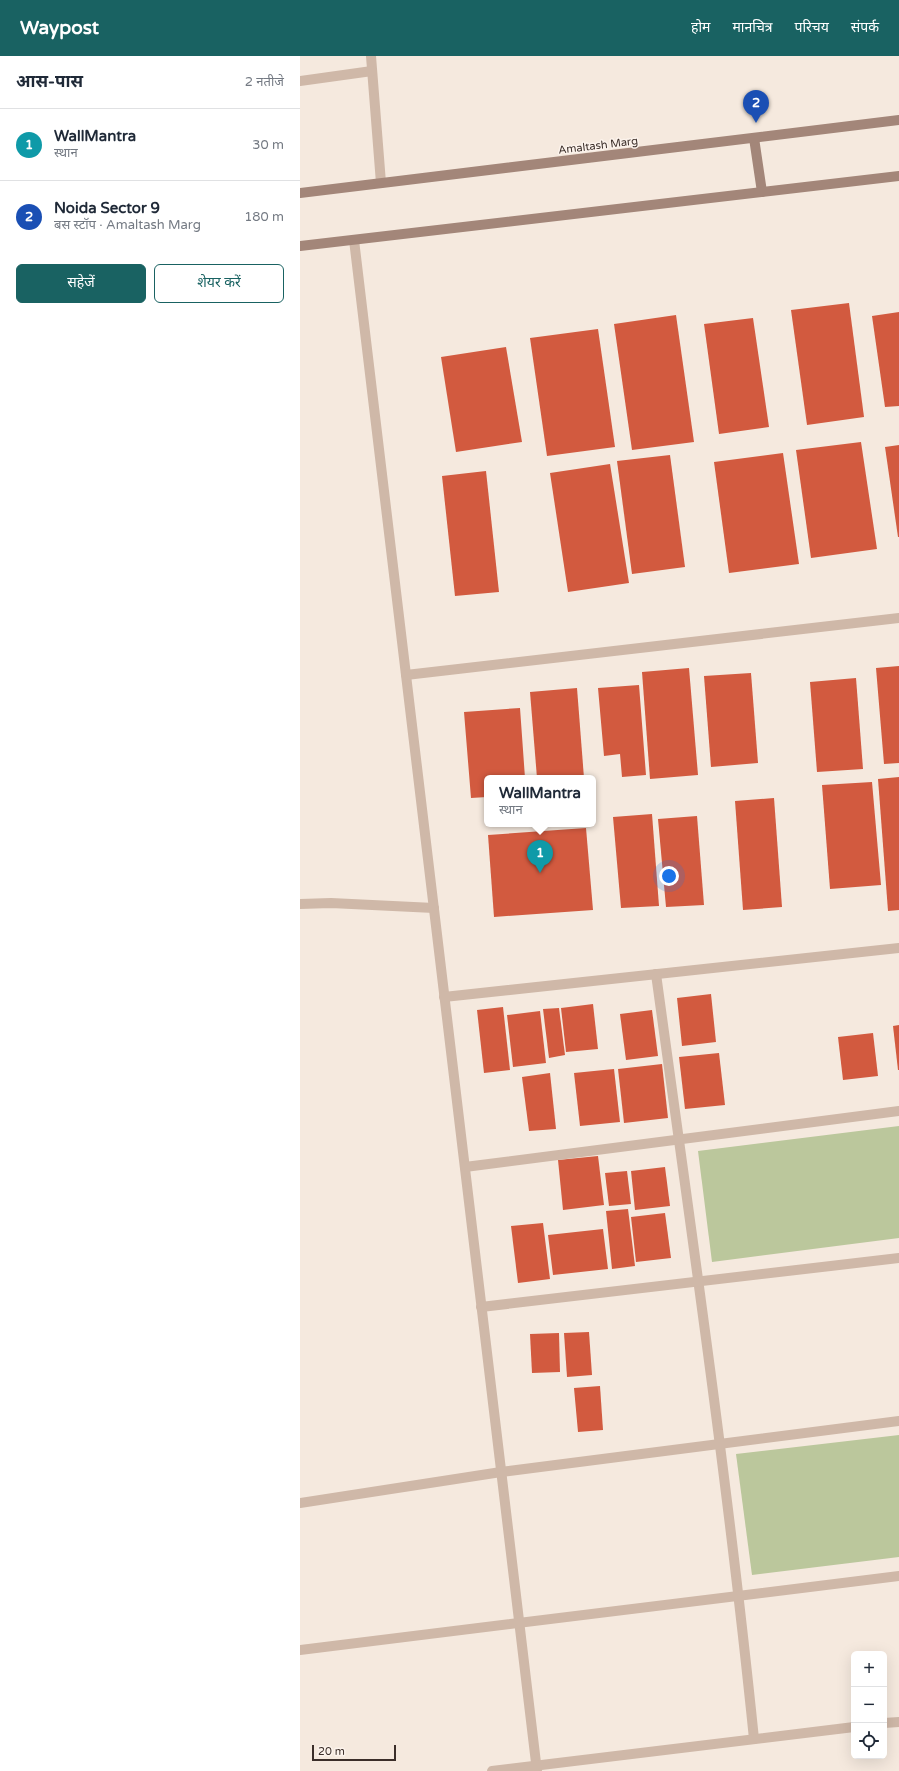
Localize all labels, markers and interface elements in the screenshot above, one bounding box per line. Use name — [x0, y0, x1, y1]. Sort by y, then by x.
text: Waypost — [20, 17, 99, 39]
text: होम — [691, 19, 710, 36]
text: मानचित्र — [732, 19, 773, 36]
text: परिचय — [795, 19, 829, 36]
text: संपर्क — [851, 19, 879, 36]
text: आस-पास — [16, 71, 83, 92]
text: 2 नतीजे — [245, 74, 284, 90]
pin: 2 — [743, 90, 769, 123]
text: WallMantra — [54, 127, 136, 145]
street label: Amaltash Marg — [557, 134, 639, 157]
text: 1 — [25, 137, 33, 153]
text: 30 m — [252, 137, 284, 153]
text: स्थान — [54, 145, 78, 161]
text: Noida Sector 9 — [54, 199, 160, 217]
text: 2 — [25, 209, 33, 225]
text: 180 m — [244, 209, 284, 225]
text: बस स्टॉप · Amaltash Marg — [54, 217, 201, 233]
button: सहेजें — [16, 264, 146, 303]
button: शेयर करें — [154, 264, 284, 303]
popup — [484, 775, 596, 827]
text: WallMantra — [499, 784, 581, 802]
text: स्थान — [499, 802, 523, 818]
pin: 1 — [527, 840, 553, 873]
your location — [659, 866, 679, 886]
map controls — [851, 1651, 887, 1759]
button: + — [851, 1651, 887, 1687]
button: − — [851, 1687, 887, 1723]
button: locate — [851, 1723, 887, 1759]
scale bar — [312, 1743, 396, 1762]
text: 20 m — [318, 1745, 345, 1758]

